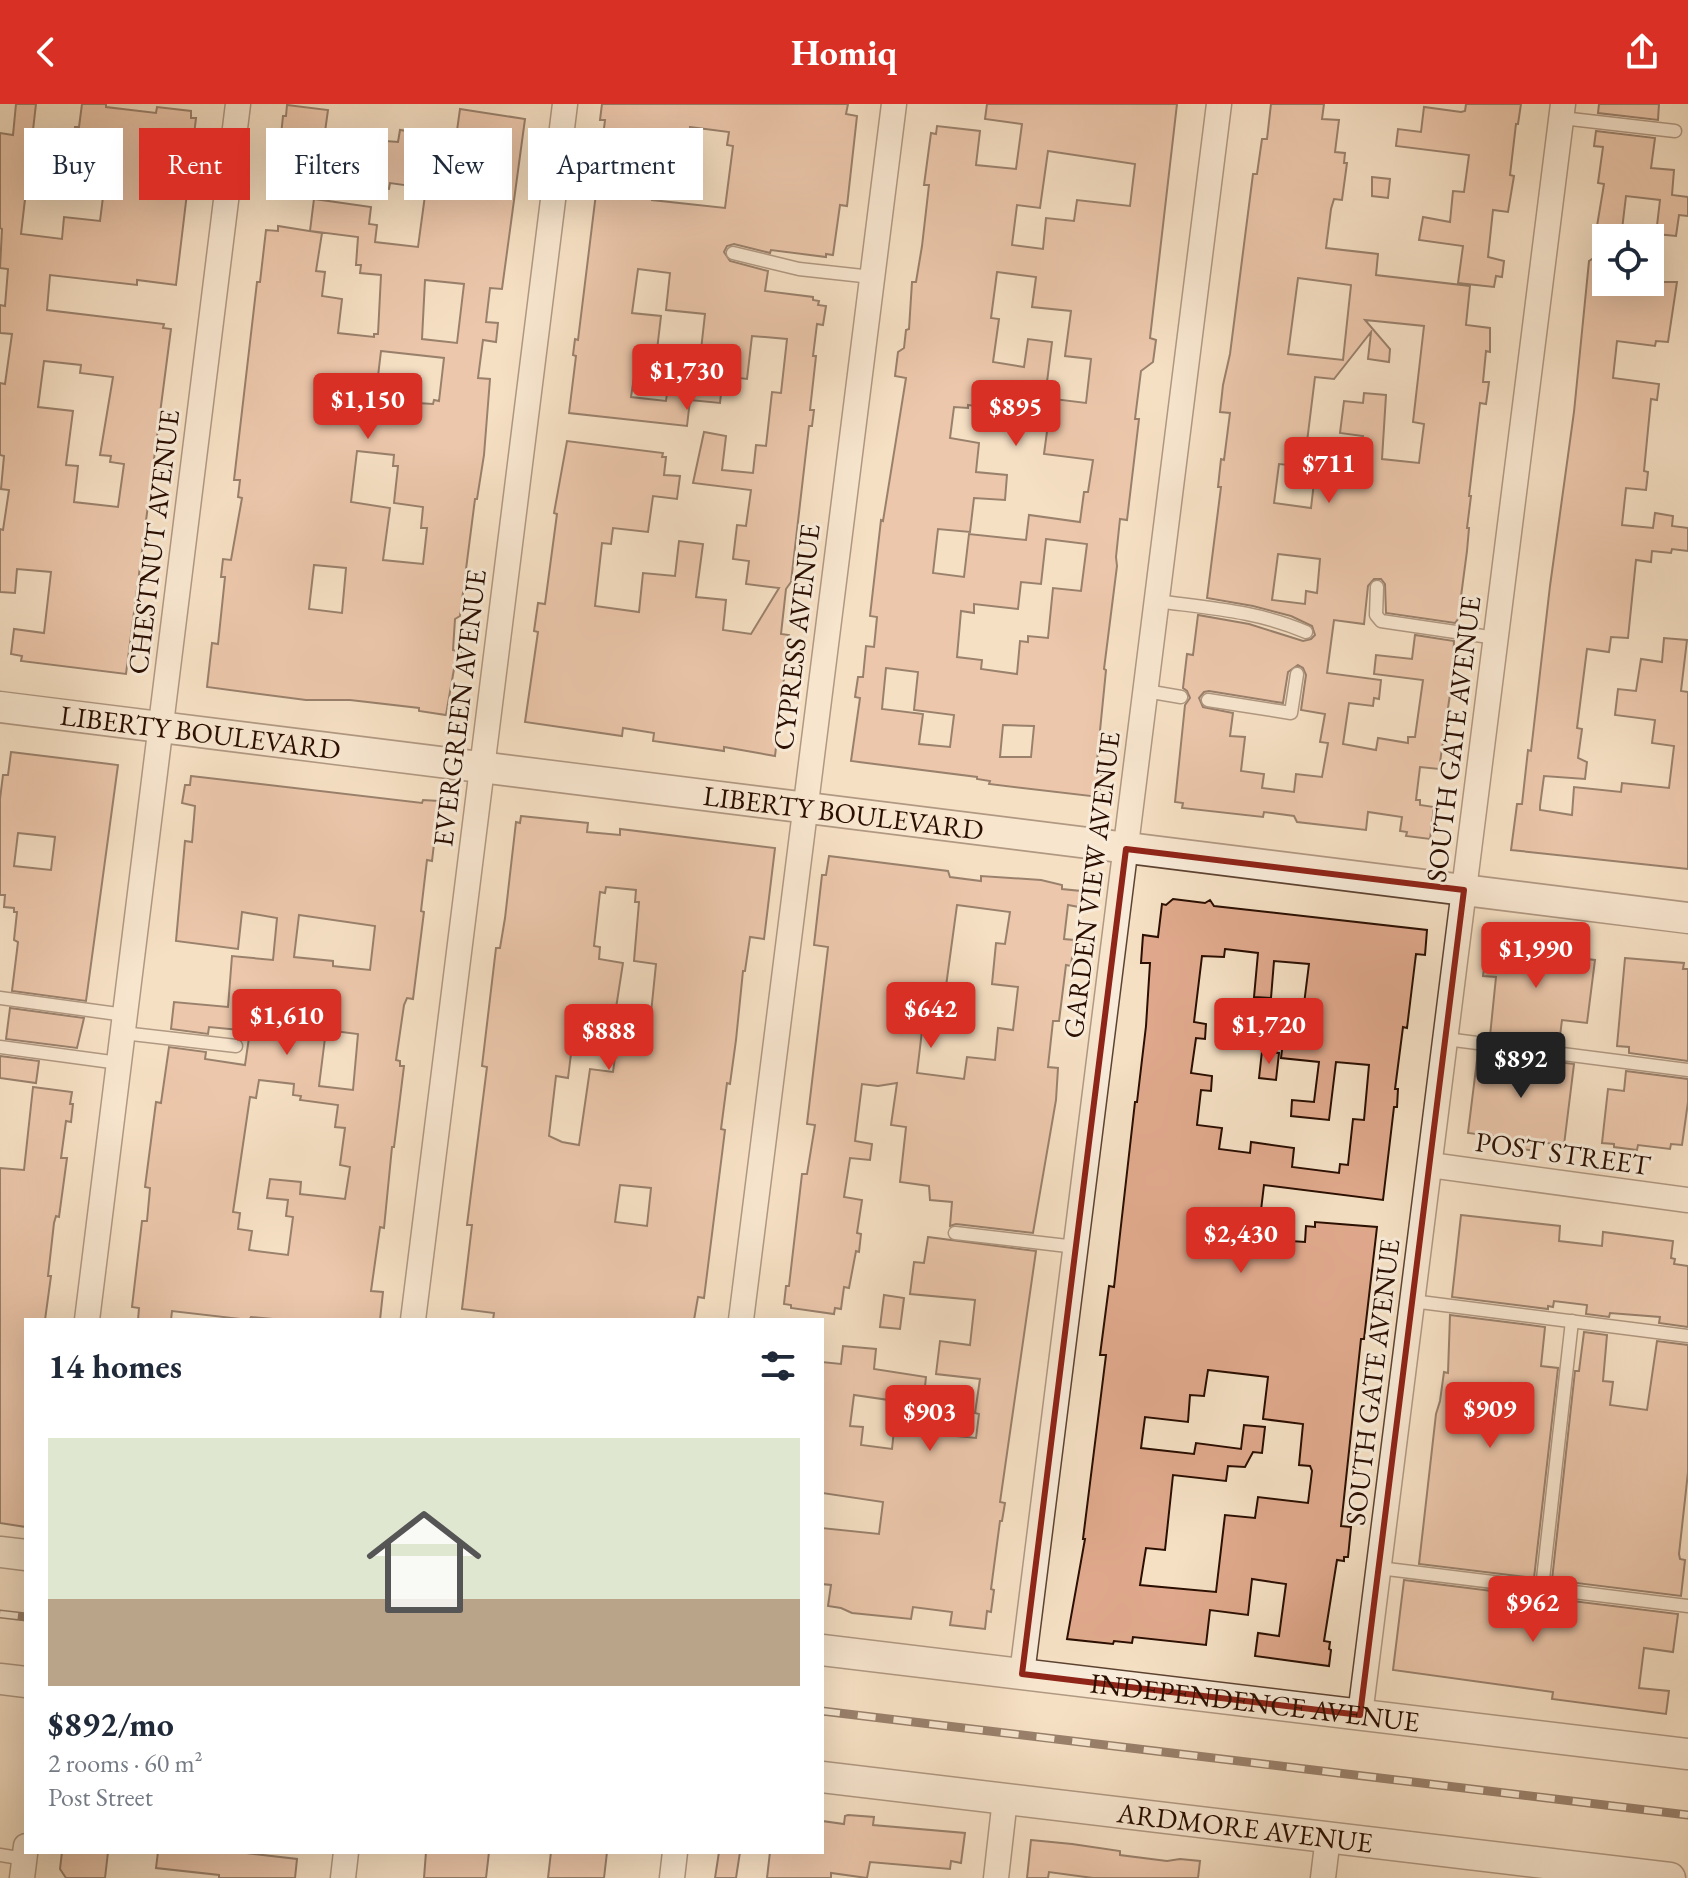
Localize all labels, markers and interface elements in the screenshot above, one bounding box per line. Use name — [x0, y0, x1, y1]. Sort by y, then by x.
text: Homiq — [791, 29, 897, 76]
icon: back — [24, 30, 68, 74]
icon: share — [1620, 30, 1664, 74]
chip: Buy — [24, 128, 123, 200]
chip: Rent — [139, 128, 250, 200]
chip: Filters — [266, 128, 388, 200]
chip: New — [404, 128, 512, 200]
chip: Apartment — [528, 128, 703, 200]
map controls — [1592, 224, 1664, 296]
button: locate — [1592, 224, 1664, 296]
pin: $1,730 — [622, 344, 752, 412]
text: $1,730 — [650, 353, 724, 387]
pin: $1,150 — [303, 373, 433, 441]
pin: $895 — [969, 380, 1063, 448]
text: $1,150 — [331, 382, 405, 416]
text: $895 — [989, 389, 1043, 423]
street label: CHESTNUT AVENUE — [119, 408, 187, 676]
pin: $711 — [1282, 437, 1376, 505]
text: $711 — [1302, 446, 1356, 480]
street label: CYPRESS AVENUE — [764, 522, 828, 752]
street label: EVERGREEN AVENUE — [424, 567, 494, 849]
street label: SOUTH GATE AVENUE — [1418, 594, 1488, 884]
street label: LIBERTY BOULEVARD — [58, 697, 343, 767]
street label: GARDEN VIEW AVENUE — [1054, 730, 1128, 1040]
street label: LIBERTY BOULEVARD — [701, 777, 986, 848]
pin: $1,990 — [1471, 922, 1601, 990]
text: $1,990 — [1499, 931, 1573, 965]
pin: $642 — [884, 982, 978, 1050]
pin: $1,610 — [222, 989, 352, 1057]
text: $642 — [904, 991, 958, 1025]
text: $1,610 — [250, 998, 324, 1032]
pin: $1,720 — [1204, 998, 1334, 1066]
pin: $888 — [562, 1004, 656, 1072]
text: $1,720 — [1232, 1007, 1306, 1041]
text: $888 — [582, 1013, 636, 1047]
pin: $892 — [1474, 1032, 1568, 1100]
text: $892 — [1494, 1041, 1548, 1075]
street label: POST STREET — [1473, 1123, 1653, 1183]
pin: $2,430 — [1176, 1207, 1306, 1275]
text: $2,430 — [1204, 1216, 1278, 1250]
street label: SOUTH GATE AVENUE — [1337, 1237, 1407, 1527]
text: 14 homes — [48, 1344, 182, 1388]
icon: filters — [756, 1344, 800, 1388]
pin: $909 — [1443, 1382, 1537, 1450]
pin: $903 — [883, 1385, 977, 1453]
text: $909 — [1463, 1391, 1517, 1425]
text: $903 — [903, 1394, 957, 1428]
icon: home — [352, 1490, 496, 1634]
pin: $962 — [1486, 1576, 1580, 1644]
text: $962 — [1506, 1585, 1560, 1619]
street label: INDEPENDENCE AVENUE — [1088, 1664, 1422, 1740]
text: $892/mo — [48, 1702, 174, 1746]
text: 2 rooms · 60 m² — [48, 1746, 203, 1780]
text: Post Street — [48, 1780, 153, 1814]
street label: ARDMORE AVENUE — [1114, 1794, 1375, 1860]

